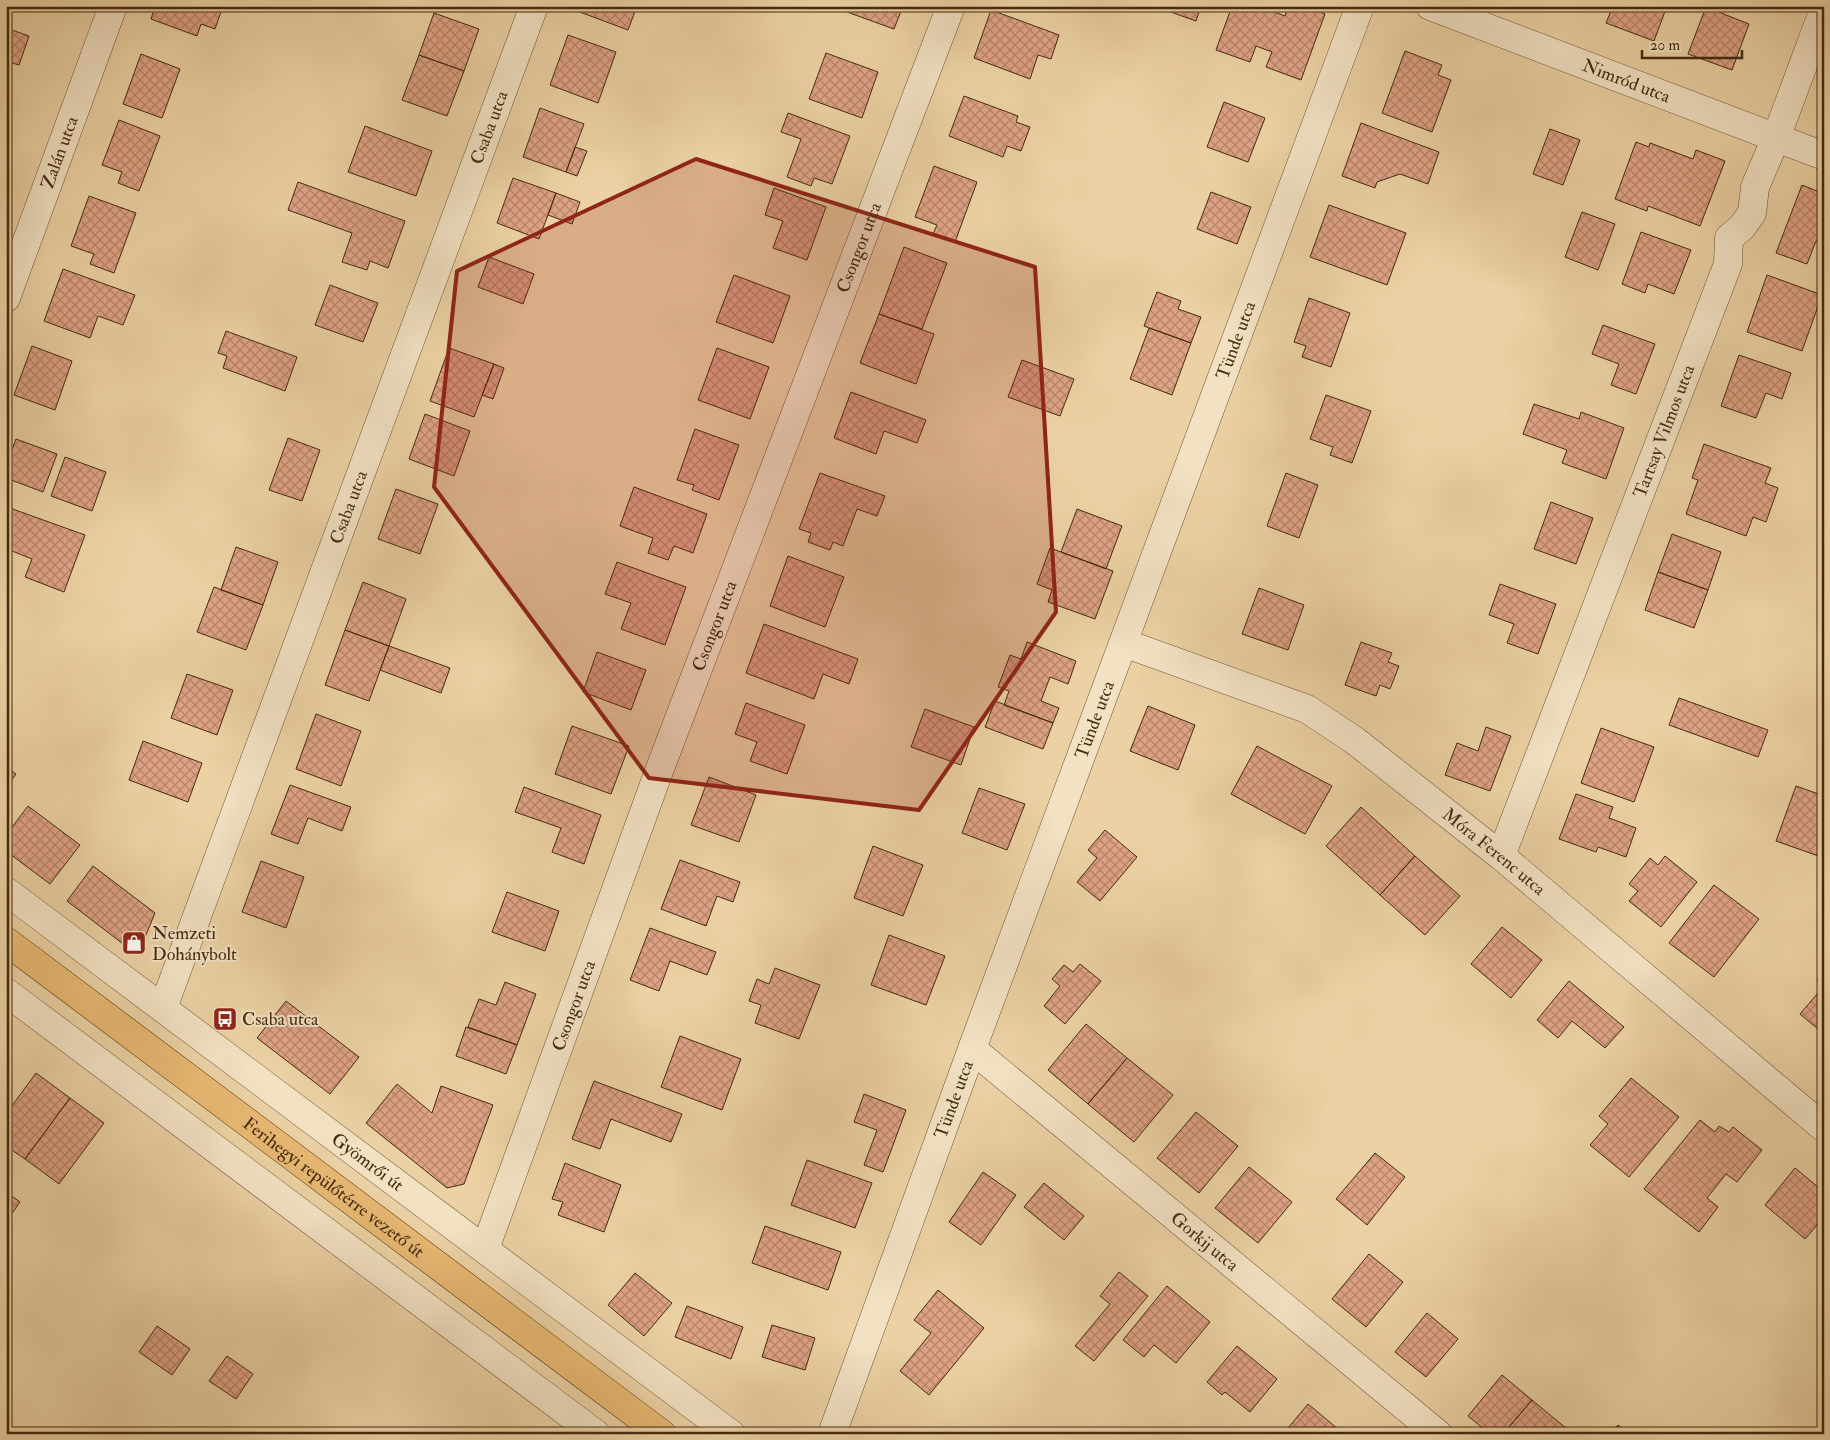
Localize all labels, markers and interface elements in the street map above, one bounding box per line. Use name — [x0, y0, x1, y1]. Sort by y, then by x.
scale bar — [1642, 28, 1742, 60]
text: 20 m — [1650, 36, 1680, 55]
street label: Nimród utca — [1579, 54, 1674, 108]
street label: Csaba utca — [465, 87, 513, 167]
street label: Zalán utca — [36, 112, 83, 192]
street label: Csongor utca — [831, 198, 887, 296]
street label: Tünde utca — [1211, 297, 1261, 382]
street label: Tartsay Vilmos utca — [1628, 361, 1700, 501]
street label: Csaba utca — [324, 467, 373, 547]
street label: Csongor utca — [687, 577, 742, 674]
street label: Tünde utca — [1070, 677, 1120, 762]
street label: Móra Ferenc utca — [1438, 803, 1551, 901]
place label: Nemzeti Dohánybolt — [152, 922, 237, 966]
shop icon: Nemzeti Dohánybolt — [121, 930, 147, 956]
street label: Csongor utca — [547, 956, 601, 1054]
bus stop icon: Csaba utca — [212, 1006, 238, 1032]
place label: Csaba utca — [242, 1008, 319, 1031]
street label: Tünde utca — [929, 1057, 979, 1142]
street label: Ferihegyi repülőtérre vezető út — [238, 1112, 429, 1263]
street label: Gyömrői út — [327, 1127, 409, 1197]
street label: Gorkij utca — [1166, 1207, 1244, 1277]

